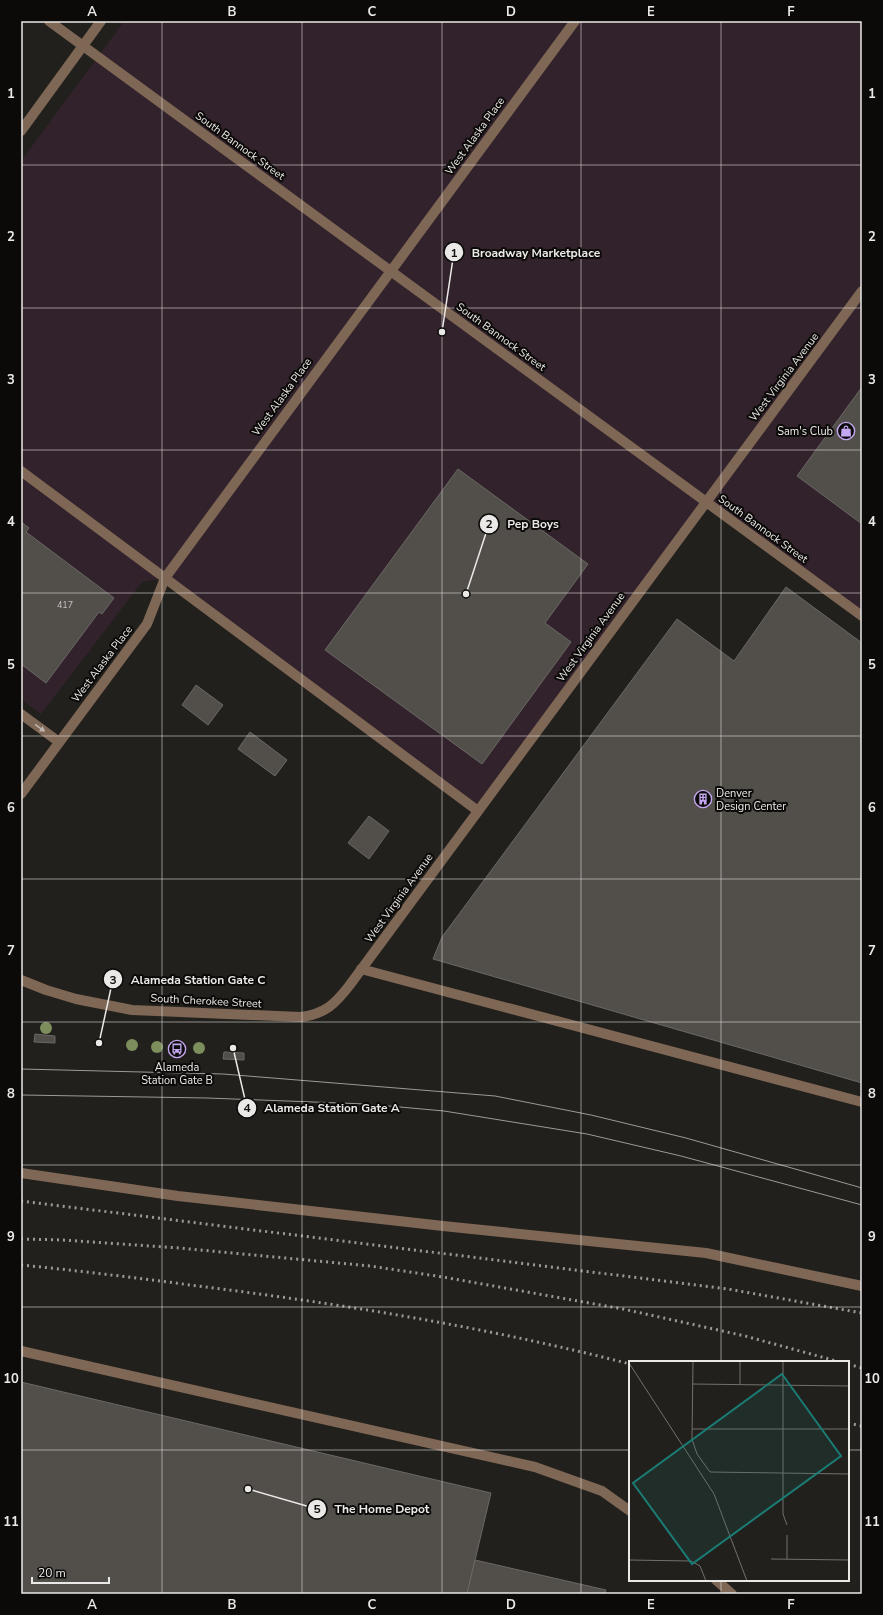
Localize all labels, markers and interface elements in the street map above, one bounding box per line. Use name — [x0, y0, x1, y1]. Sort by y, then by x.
text: A — [87, 3, 97, 21]
text: B — [228, 3, 237, 21]
text: C — [368, 3, 377, 21]
text: D — [506, 3, 516, 21]
text: E — [647, 3, 655, 21]
text: F — [787, 3, 795, 21]
text: 1 — [7, 85, 15, 103]
text: 1 — [868, 85, 876, 103]
street label: West Alaska Place — [442, 94, 508, 178]
street label: South Bannock Street — [192, 108, 288, 184]
text: 2 — [7, 228, 15, 246]
text: 2 — [868, 228, 876, 246]
callout: Broadway Marketplace — [444, 240, 608, 264]
text: 1 — [450, 245, 458, 261]
text: Broadway Marketplace — [472, 245, 601, 261]
street label: South Bannock Street — [453, 299, 549, 375]
street label: West Virginia Avenue — [746, 330, 822, 424]
street label: West Alaska Place — [249, 355, 315, 439]
text: 3 — [7, 371, 15, 389]
text: 3 — [868, 371, 876, 389]
shop icon: Sam's Club — [836, 421, 856, 441]
place label: Sam's Club — [777, 424, 833, 439]
street label: South Bannock Street — [715, 491, 811, 567]
callout: Pep Boys — [479, 512, 567, 536]
text: 4 — [7, 513, 15, 531]
text: 4 — [868, 513, 876, 531]
text: 2 — [485, 516, 493, 532]
text: Pep Boys — [507, 516, 559, 532]
street label: West Virginia Avenue — [553, 589, 629, 685]
house number: 417 — [57, 599, 73, 611]
street label: West Alaska Place — [68, 622, 136, 706]
text: 5 — [7, 656, 15, 674]
text: 5 — [868, 656, 876, 674]
one-way arrow — [35, 724, 45, 732]
place label: Denver Design Center — [716, 786, 786, 814]
building icon: Denver Design Center — [693, 789, 713, 809]
text: 6 — [7, 799, 15, 817]
text: 6 — [868, 799, 876, 817]
street label: West Virginia Avenue — [361, 850, 437, 946]
text: 7 — [7, 942, 15, 960]
text: 7 — [868, 942, 876, 960]
callout: Alameda Station Gate C — [103, 967, 274, 991]
text: 3 — [109, 972, 117, 988]
text: Alameda Station Gate C — [131, 972, 265, 988]
street label: South Cherokee Street — [150, 991, 262, 1011]
bus stop icon: Alameda Station Gate B — [167, 1039, 187, 1059]
place label: Alameda Station Gate B — [141, 1060, 213, 1088]
text: 8 — [7, 1085, 15, 1103]
text: 8 — [868, 1085, 876, 1103]
callout: Alameda Station Gate A — [237, 1096, 408, 1120]
text: 4 — [243, 1100, 251, 1116]
text: Alameda Station Gate A — [264, 1100, 400, 1116]
text: 9 — [7, 1228, 15, 1246]
text: 9 — [868, 1228, 876, 1246]
inset map — [629, 1361, 849, 1581]
text: 10 — [3, 1370, 19, 1388]
text: 10 — [864, 1370, 880, 1388]
callout: The Home Depot — [307, 1497, 438, 1521]
text: 5 — [313, 1501, 321, 1517]
text: The Home Depot — [335, 1501, 430, 1517]
text: 11 — [3, 1513, 19, 1531]
text: 11 — [864, 1513, 880, 1531]
scale bar — [32, 1559, 109, 1585]
text: 20 m — [38, 1565, 66, 1581]
text: A — [87, 1596, 97, 1614]
text: B — [228, 1596, 237, 1614]
text: C — [368, 1596, 377, 1614]
text: D — [506, 1596, 516, 1614]
text: E — [647, 1596, 655, 1614]
text: F — [787, 1596, 795, 1614]

